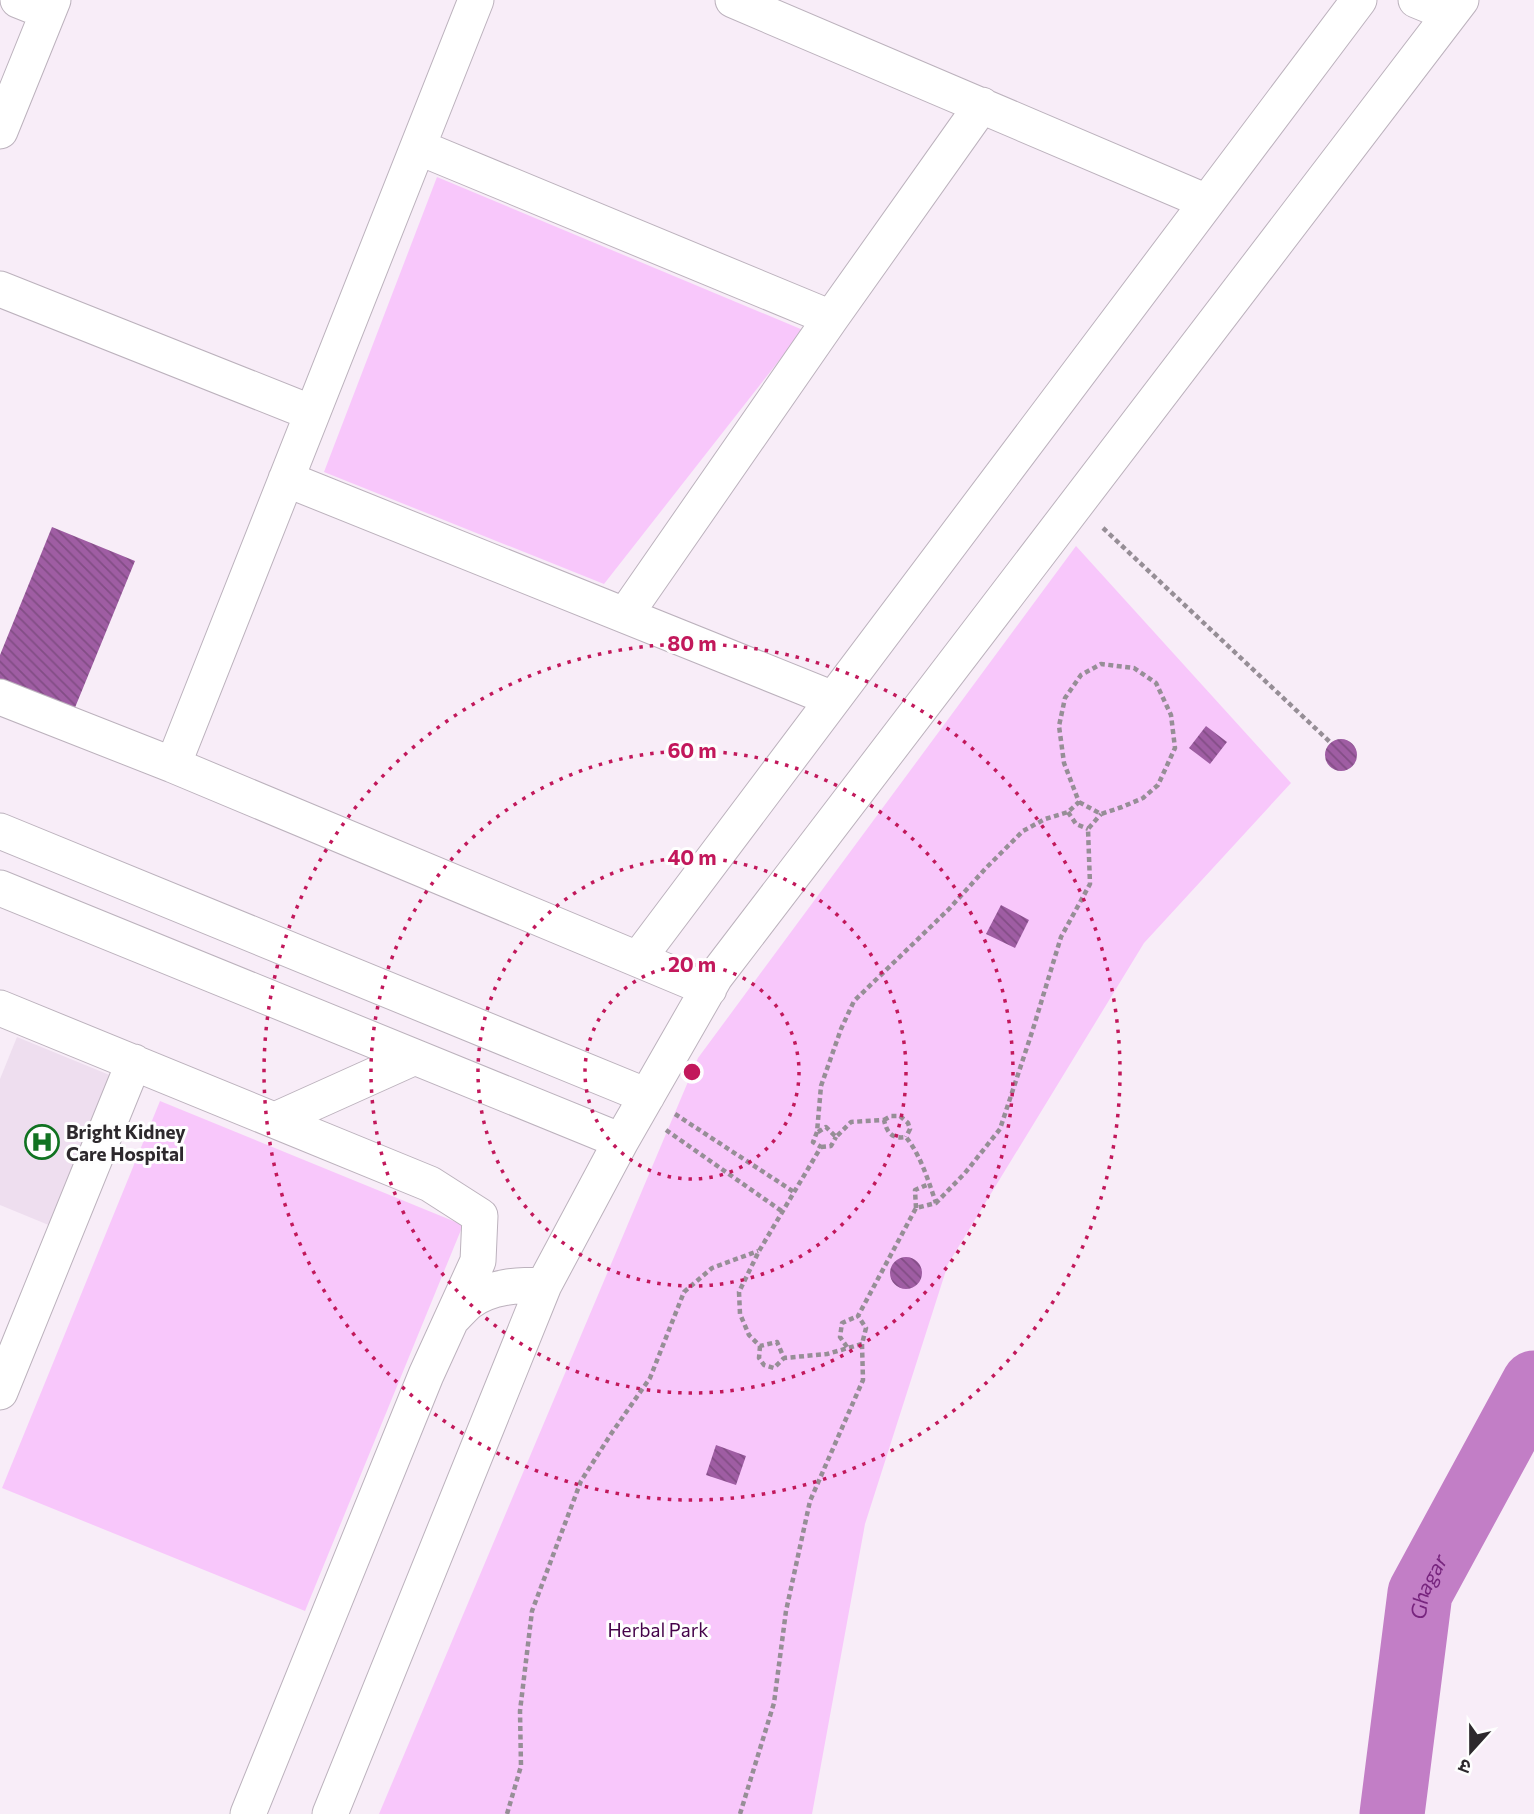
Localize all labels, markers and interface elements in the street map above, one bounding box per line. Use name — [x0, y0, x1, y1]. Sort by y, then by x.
text: 80 m — [667, 630, 717, 655]
text: 60 m — [667, 737, 717, 762]
text: 40 m — [667, 844, 717, 869]
text: 20 m — [668, 951, 716, 976]
centre of rings — [680, 1060, 704, 1084]
place label: Bright Kidney Care Hospital — [66, 1120, 186, 1165]
hospital icon: Bright Kidney Care Hospital — [23, 1123, 61, 1161]
water label: Ghagar — [1404, 1549, 1452, 1621]
park label: Herbal Park — [607, 1618, 709, 1641]
north arrow — [1436, 1716, 1506, 1786]
text: उ — [1455, 1754, 1474, 1780]

